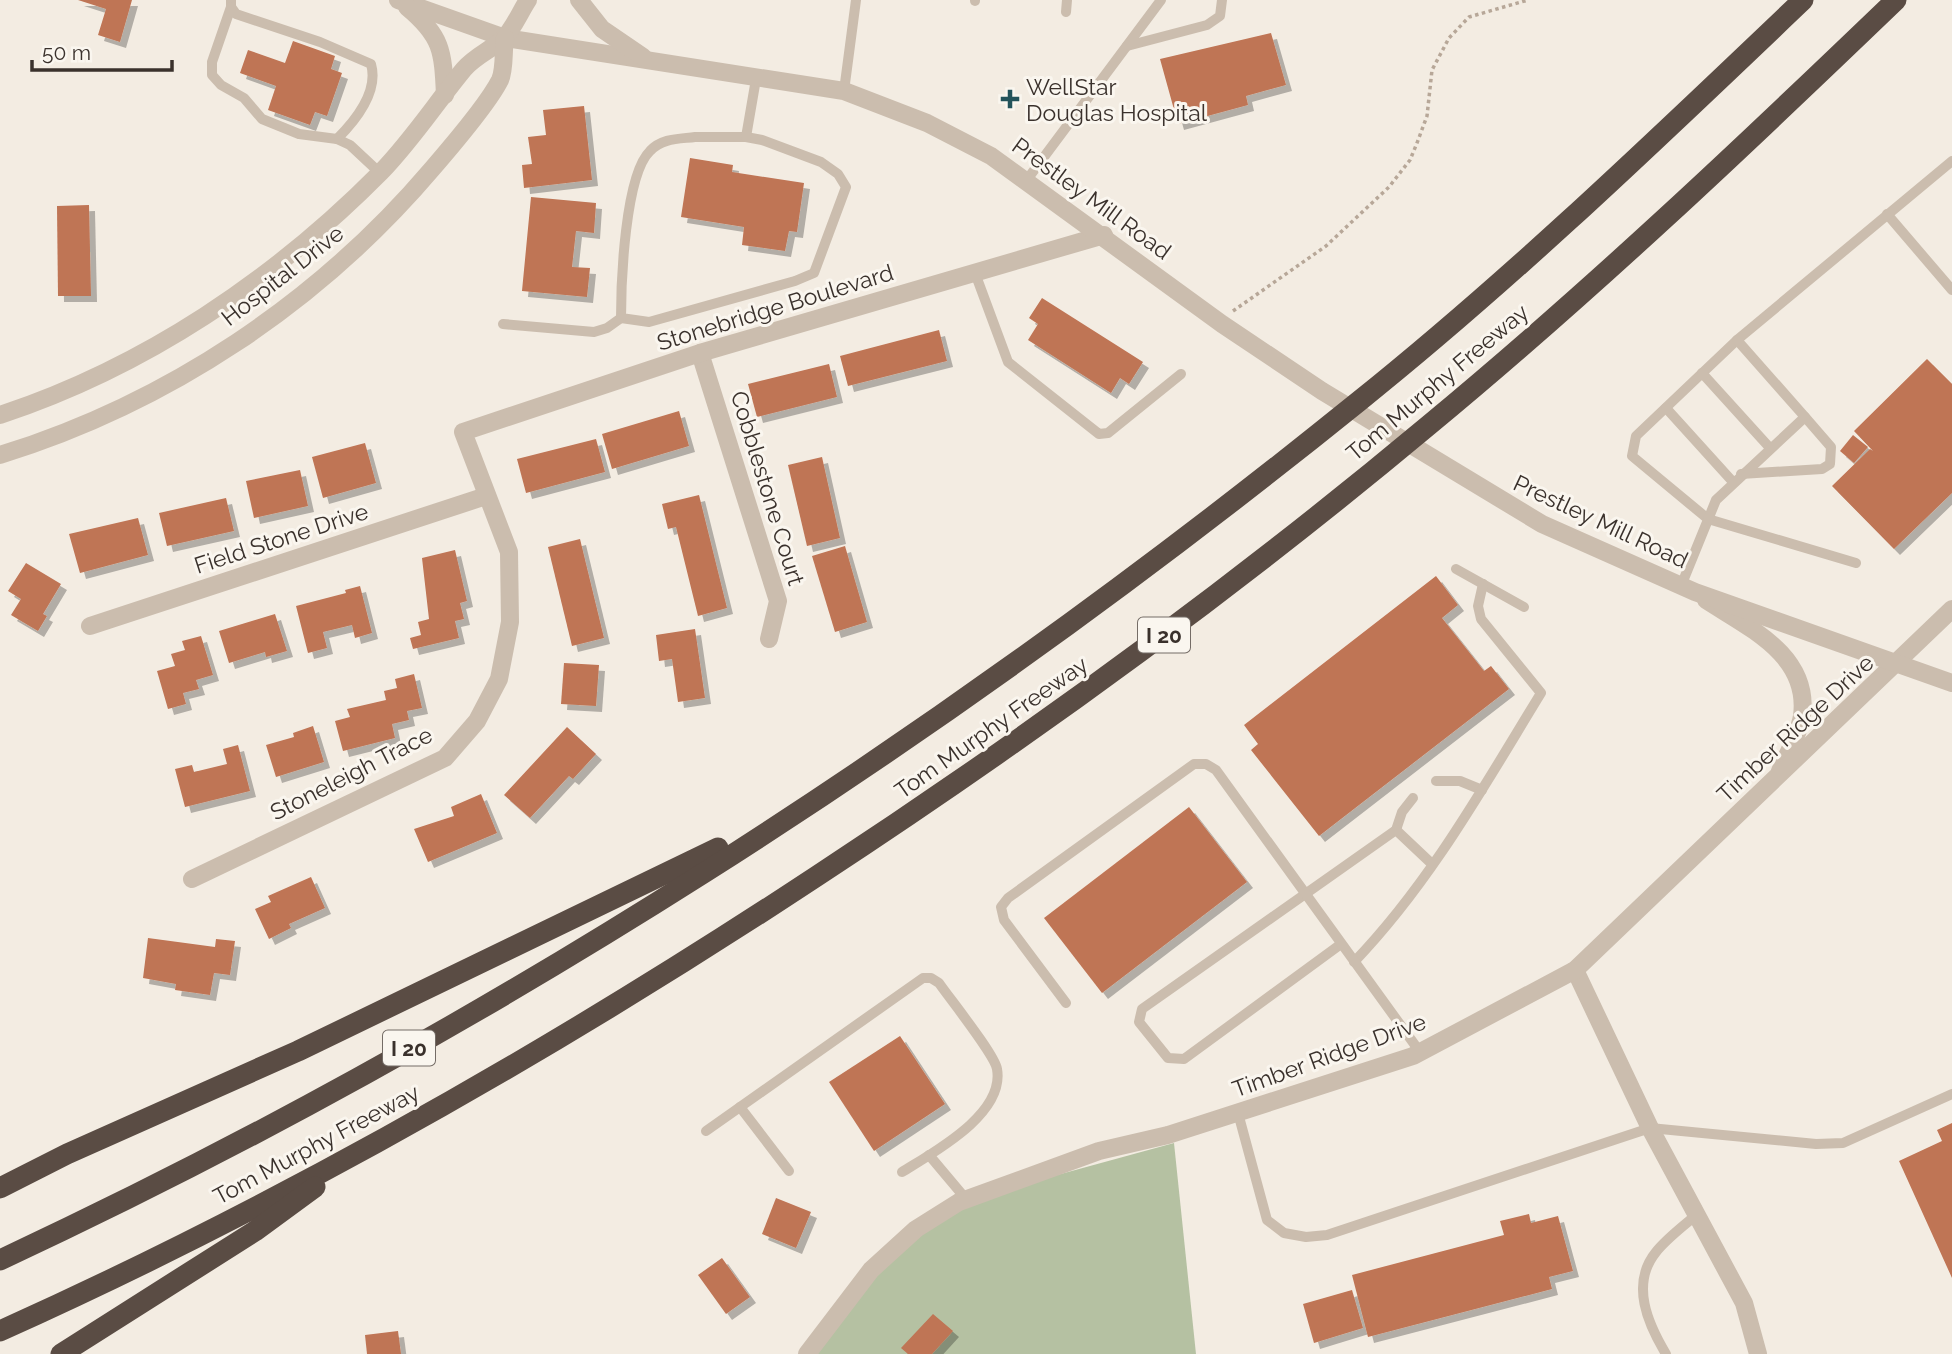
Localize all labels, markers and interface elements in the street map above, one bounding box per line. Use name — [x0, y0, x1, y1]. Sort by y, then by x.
scale bar — [32, 28, 172, 72]
text: 50 m — [42, 40, 91, 65]
place label: WellStar Douglas Hospital — [1026, 73, 1208, 126]
marker: WellStar Douglas Hospital — [1000, 89, 1020, 109]
street label: Prestley Mill Road — [1007, 131, 1177, 265]
street label: Hospital Drive — [216, 219, 348, 331]
street label: Stonebridge Boulevard — [654, 258, 896, 356]
street label: Tom Murphy Freeway — [1341, 298, 1533, 466]
street label: Cobblestone Court — [726, 388, 810, 589]
street label: Prestley Mill Road — [1509, 469, 1693, 573]
street label: Field Stone Drive — [191, 497, 371, 579]
road number: I 20 — [1138, 618, 1190, 652]
street label: Timber Ridge Drive — [1711, 649, 1879, 807]
street label: Tom Murphy Freeway — [889, 650, 1093, 804]
street label: Stoneleigh Trace — [266, 721, 436, 825]
street label: Timber Ridge Drive — [1229, 1007, 1429, 1103]
road number: I 20 — [383, 1030, 435, 1066]
street label: Tom Murphy Freeway — [208, 1078, 424, 1210]

